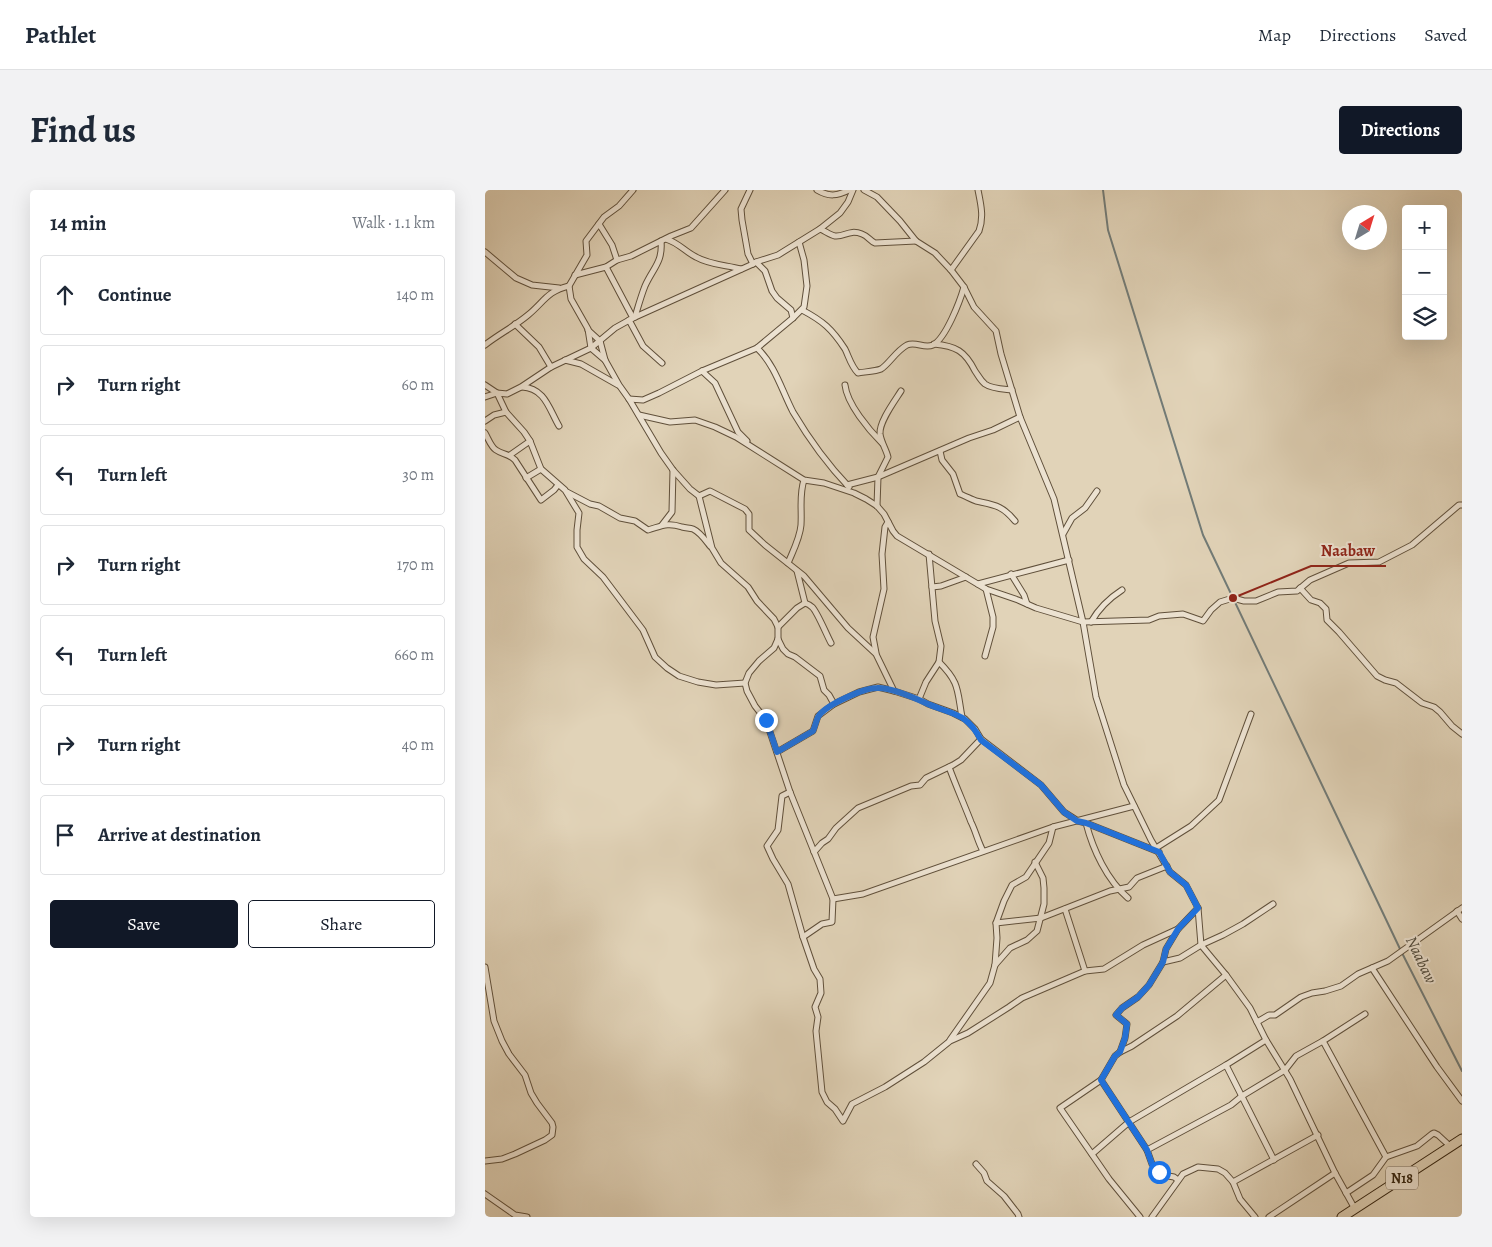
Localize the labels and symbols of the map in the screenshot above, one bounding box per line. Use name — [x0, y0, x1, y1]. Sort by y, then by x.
north arrow — [1342, 205, 1387, 250]
callout: Naabaw — [1311, 535, 1386, 566]
text: Naabaw — [1321, 540, 1375, 562]
route end — [755, 709, 778, 732]
water label: Naabaw — [1400, 933, 1442, 988]
route start — [1148, 1161, 1171, 1184]
road number: N18 — [1386, 1166, 1418, 1190]

